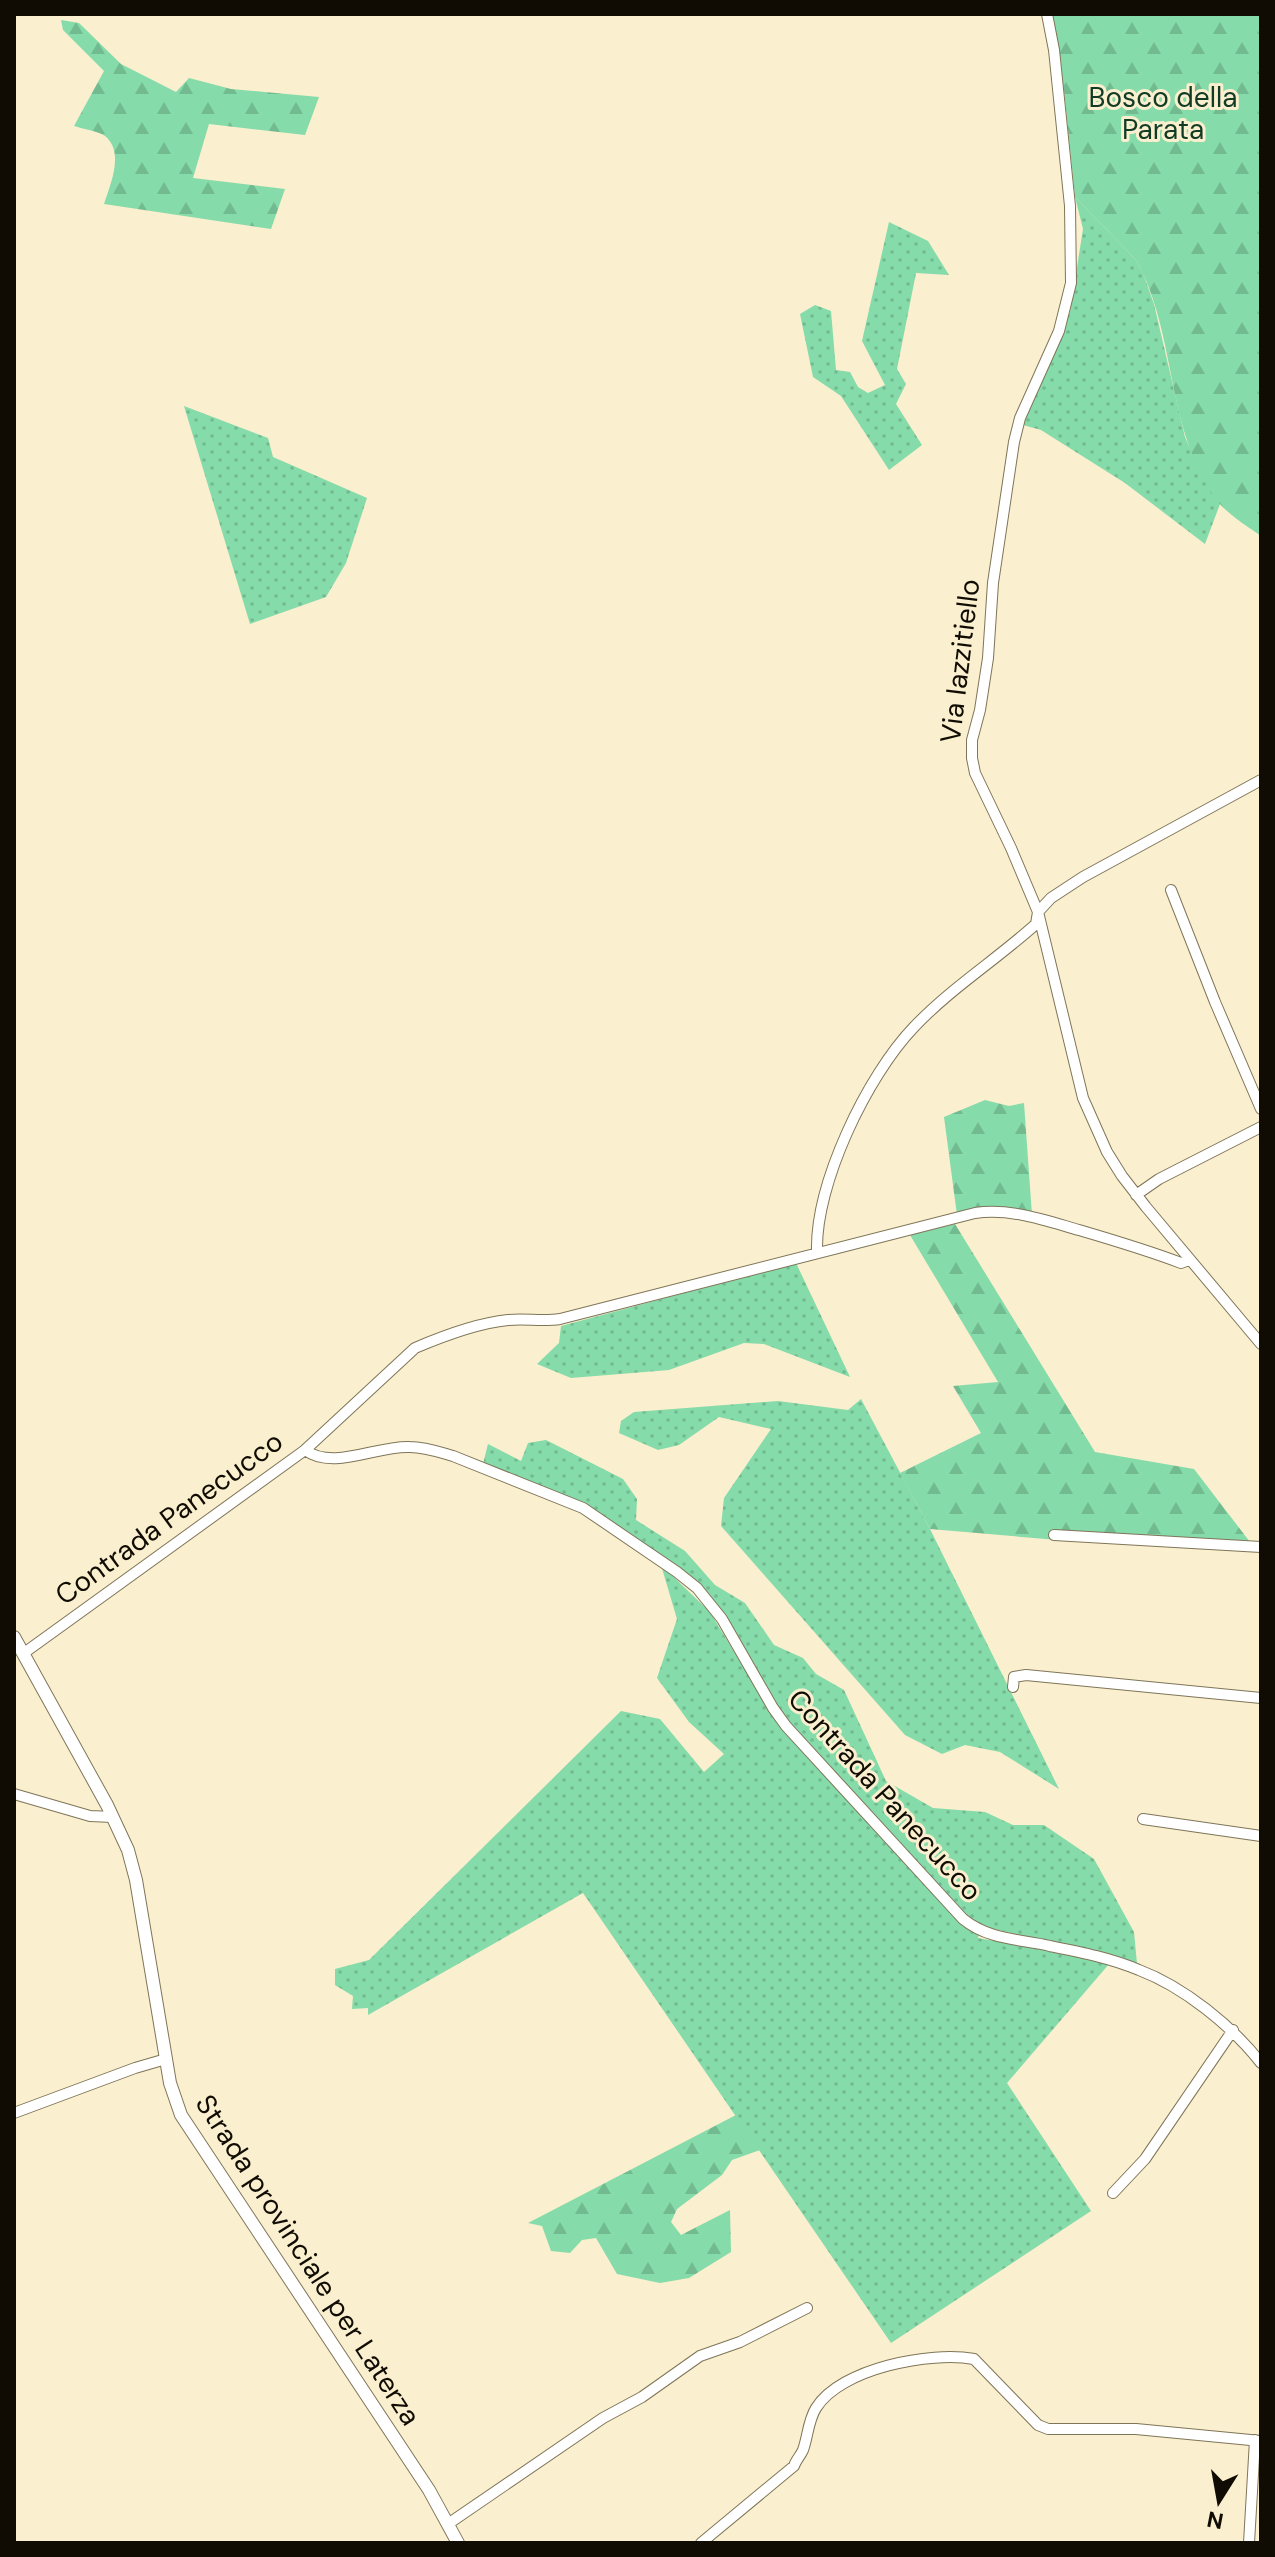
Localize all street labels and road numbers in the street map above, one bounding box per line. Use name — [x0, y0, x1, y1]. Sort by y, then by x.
street label: Via Iazzitiello — [932, 577, 988, 745]
street label: Contrada Panecucco — [48, 1423, 290, 1613]
street label: Contrada Panecucco — [780, 1681, 990, 1909]
street label: Strada provinciale per Laterza — [187, 2088, 429, 2432]

